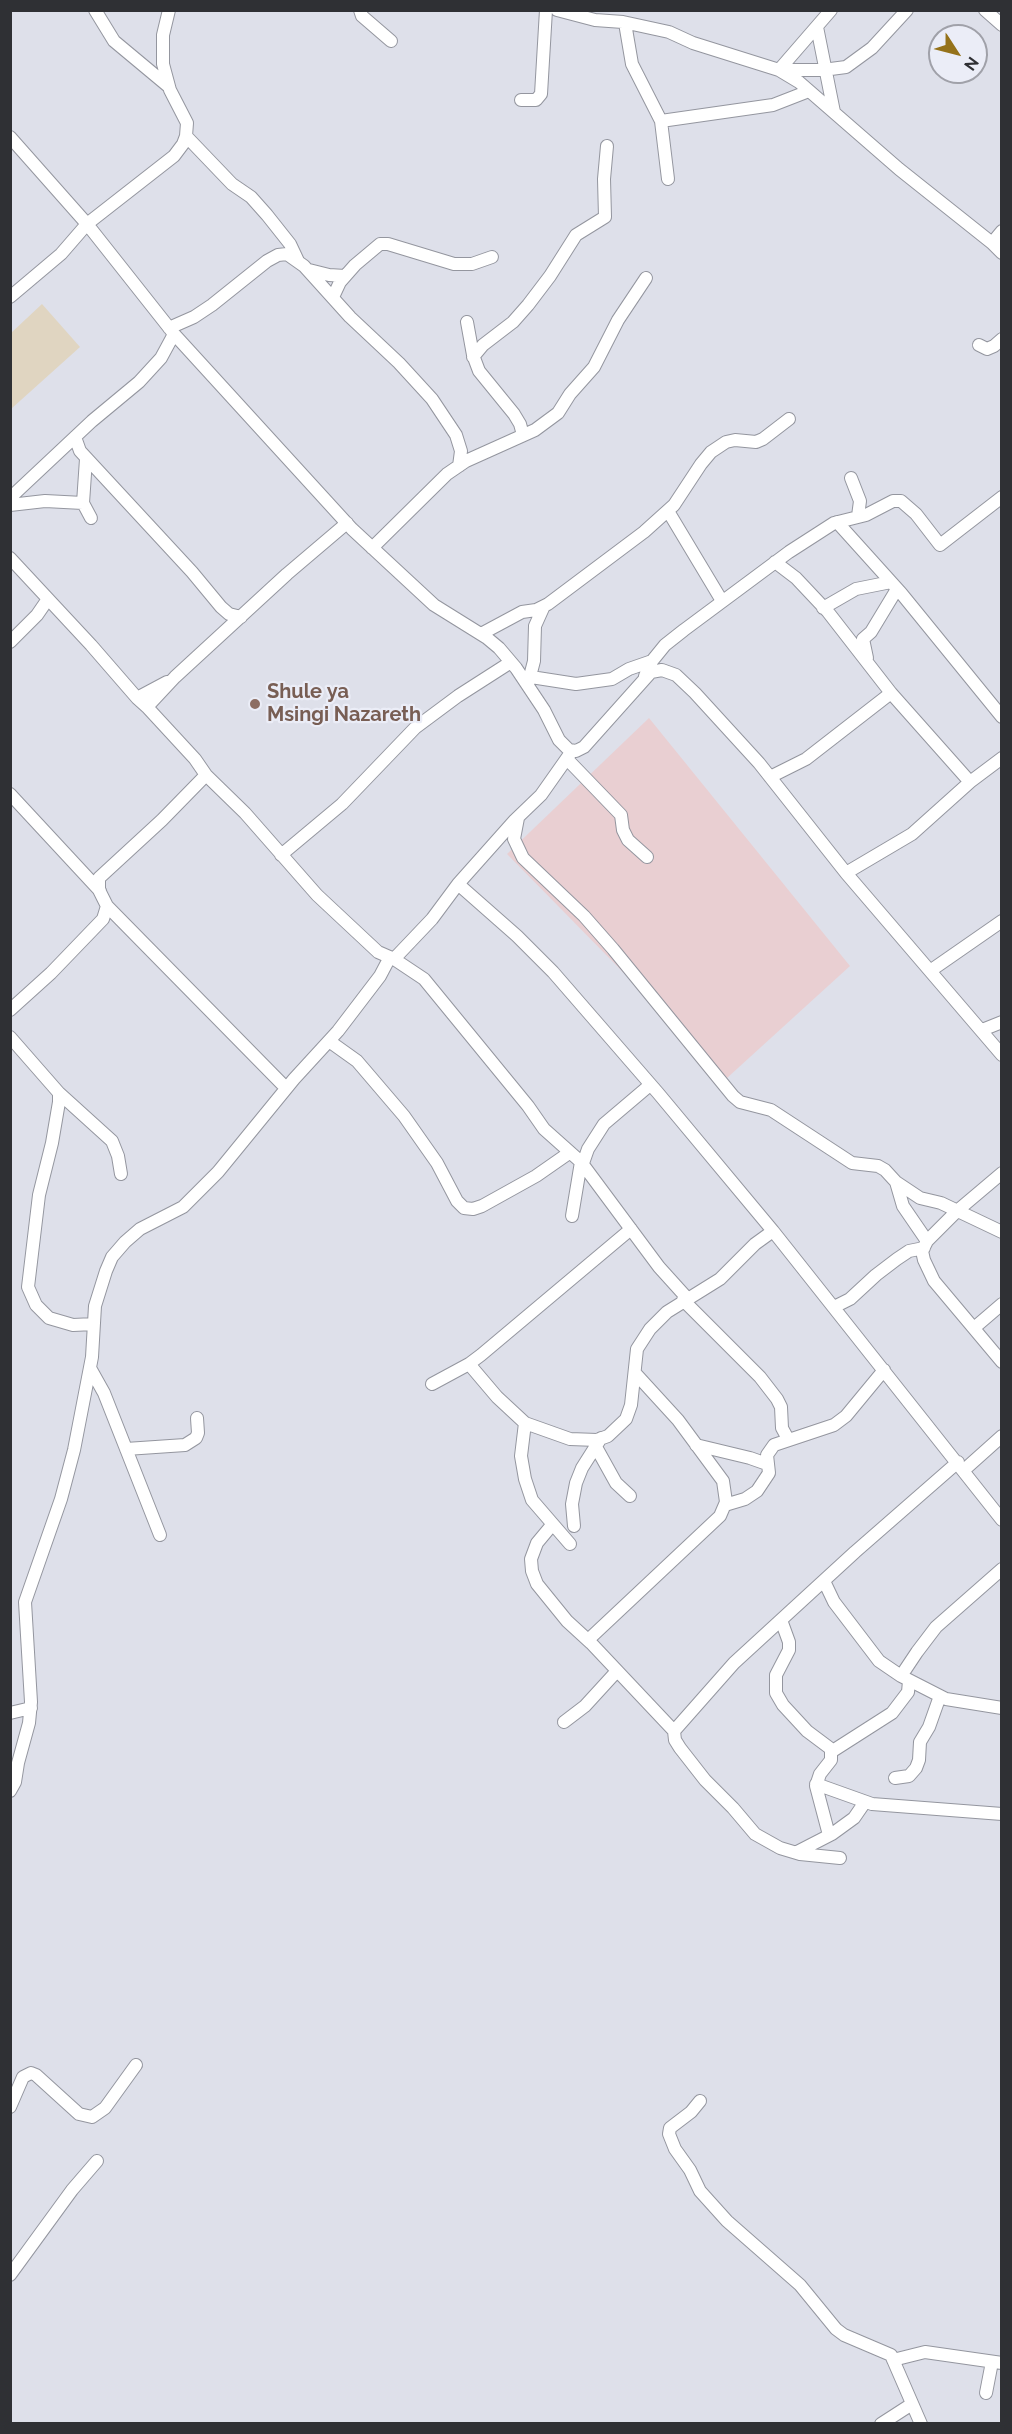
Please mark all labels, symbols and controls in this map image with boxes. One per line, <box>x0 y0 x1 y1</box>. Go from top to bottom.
north arrow <box>928 24 988 84</box>
text: N <box>960 53 983 74</box>
place label: Shule ya Msingi Nazareth <box>267 680 421 727</box>
marker: Shule ya Msingi Nazareth <box>248 697 262 711</box>

